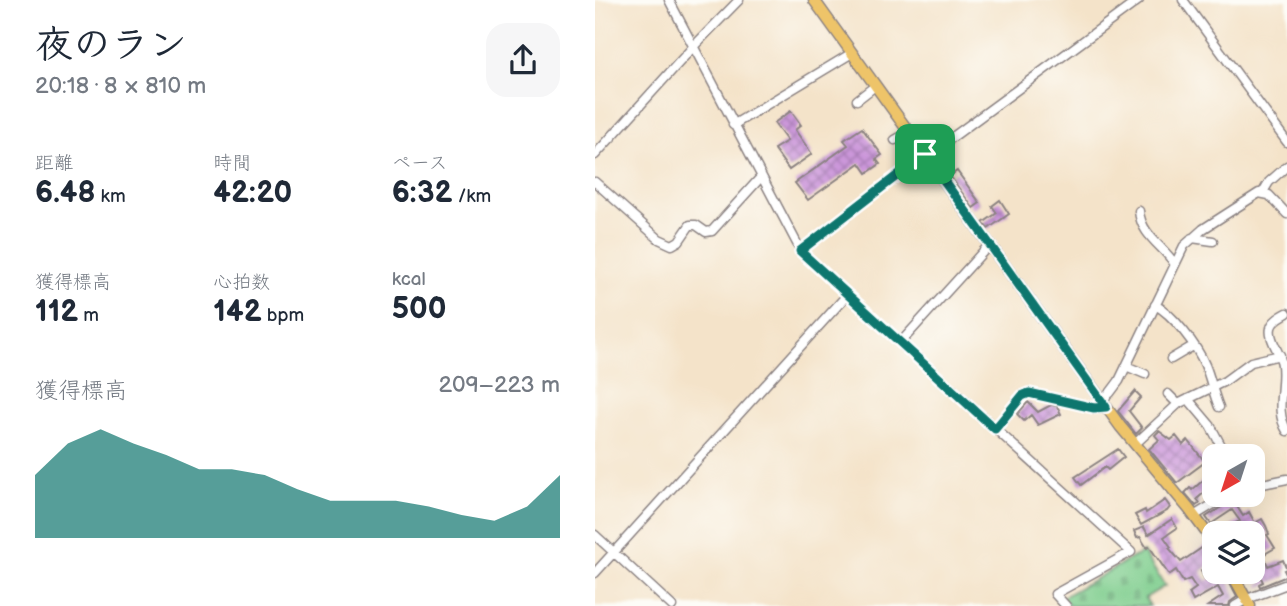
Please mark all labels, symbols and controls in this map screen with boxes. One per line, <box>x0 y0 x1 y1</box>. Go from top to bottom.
text: 夜のラン <box>35 23 187 68</box>
button: share <box>486 23 560 97</box>
text: 20:18 · 8 × 810 m <box>35 72 206 100</box>
pin <box>895 124 955 184</box>
icon: arrive <box>906 135 944 173</box>
text: 距離 <box>35 152 73 175</box>
text: 時間 <box>213 152 251 175</box>
text: ペース <box>392 152 448 175</box>
text: 6.48 <box>35 175 95 211</box>
text: 42:20 <box>213 175 292 211</box>
text: 6:32 <box>392 175 453 211</box>
text: km <box>95 185 126 208</box>
text: /km <box>453 185 491 208</box>
text: kcal <box>392 268 426 291</box>
text: 獲得標高 <box>35 271 111 294</box>
text: 心拍数 <box>213 271 270 294</box>
text: 500 <box>392 291 446 327</box>
text: 112 <box>35 294 78 330</box>
text: 142 <box>213 294 262 330</box>
text: m <box>78 304 99 327</box>
text: bpm <box>262 304 304 327</box>
text: 209–223 m <box>438 371 560 399</box>
text: 獲得標高 <box>35 377 127 405</box>
north arrow <box>1202 444 1265 508</box>
map controls <box>1202 444 1265 584</box>
button: layers <box>1202 521 1265 584</box>

